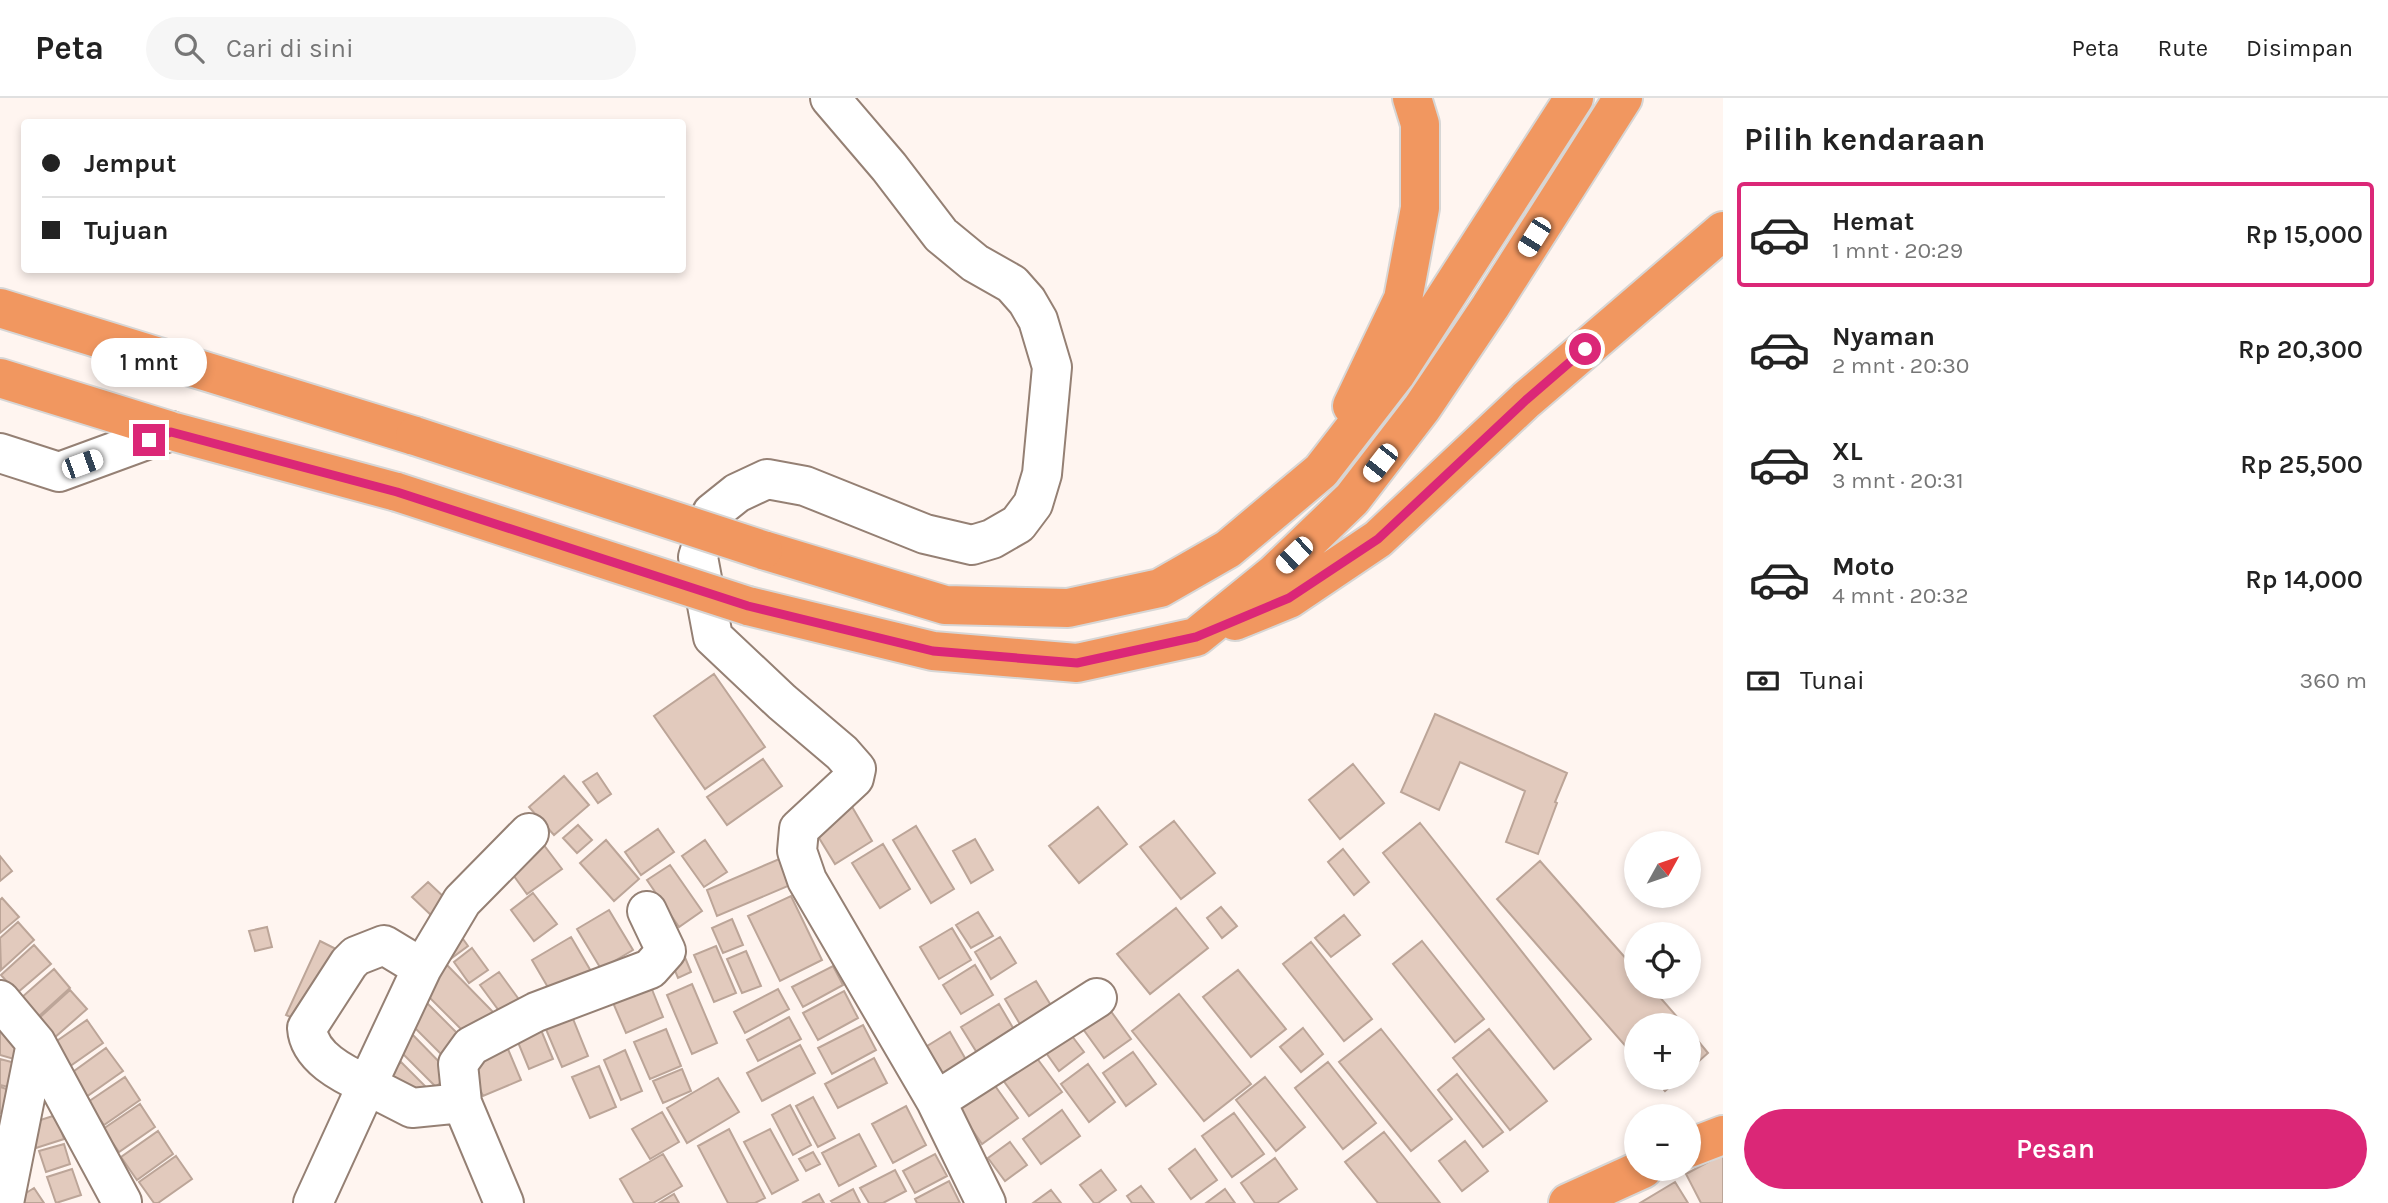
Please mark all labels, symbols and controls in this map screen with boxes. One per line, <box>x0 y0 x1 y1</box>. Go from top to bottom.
search box <box>146 17 636 80</box>
text: Peta <box>35 29 104 67</box>
icon: search <box>170 29 208 67</box>
text: Cari di sini <box>226 33 354 64</box>
text: Peta <box>2072 34 2119 62</box>
text: Rute <box>2157 34 2208 62</box>
text: Disimpan <box>2246 34 2353 62</box>
text: Pilih kendaraan <box>1744 121 1985 158</box>
text: Jemput <box>84 148 176 179</box>
icon: car <box>1748 203 1811 266</box>
text: Hemat <box>1832 206 1914 237</box>
car <box>1514 214 1555 260</box>
text: Tujuan <box>84 215 168 246</box>
text: Rp 15,000 <box>2245 219 2363 250</box>
text: 1 mnt · 20:29 <box>1832 237 1963 264</box>
icon: car <box>1748 318 1811 381</box>
text: Nyaman <box>1832 321 1935 352</box>
route start <box>1569 333 1601 365</box>
text: Rp 20,300 <box>2238 334 2363 365</box>
callout: 1 mnt <box>91 338 207 388</box>
text: 1 mnt <box>120 349 178 376</box>
text: 2 mnt · 20:30 <box>1832 352 1969 379</box>
route end <box>133 424 165 456</box>
icon: car <box>1748 433 1811 496</box>
text: XL <box>1832 436 1863 467</box>
car <box>1359 440 1402 486</box>
car <box>59 447 106 481</box>
text: Rp 25,500 <box>2240 449 2363 480</box>
text: 3 mnt · 20:31 <box>1832 467 1964 494</box>
car <box>1272 533 1317 577</box>
icon: car <box>1748 548 1811 611</box>
text: Moto <box>1832 551 1894 582</box>
text: Rp 14,000 <box>2245 564 2363 595</box>
text: 4 mnt · 20:32 <box>1832 582 1969 609</box>
icon: cash <box>1744 662 1782 700</box>
text: Tunai <box>1800 665 1865 696</box>
text: 360 m <box>2300 667 2367 694</box>
north arrow <box>1624 831 1701 908</box>
map controls <box>1624 831 1701 1181</box>
button: locate <box>1624 922 1701 999</box>
button: + <box>1624 1013 1701 1090</box>
button: − <box>1624 1104 1701 1181</box>
button: Pesan <box>1744 1109 2367 1189</box>

